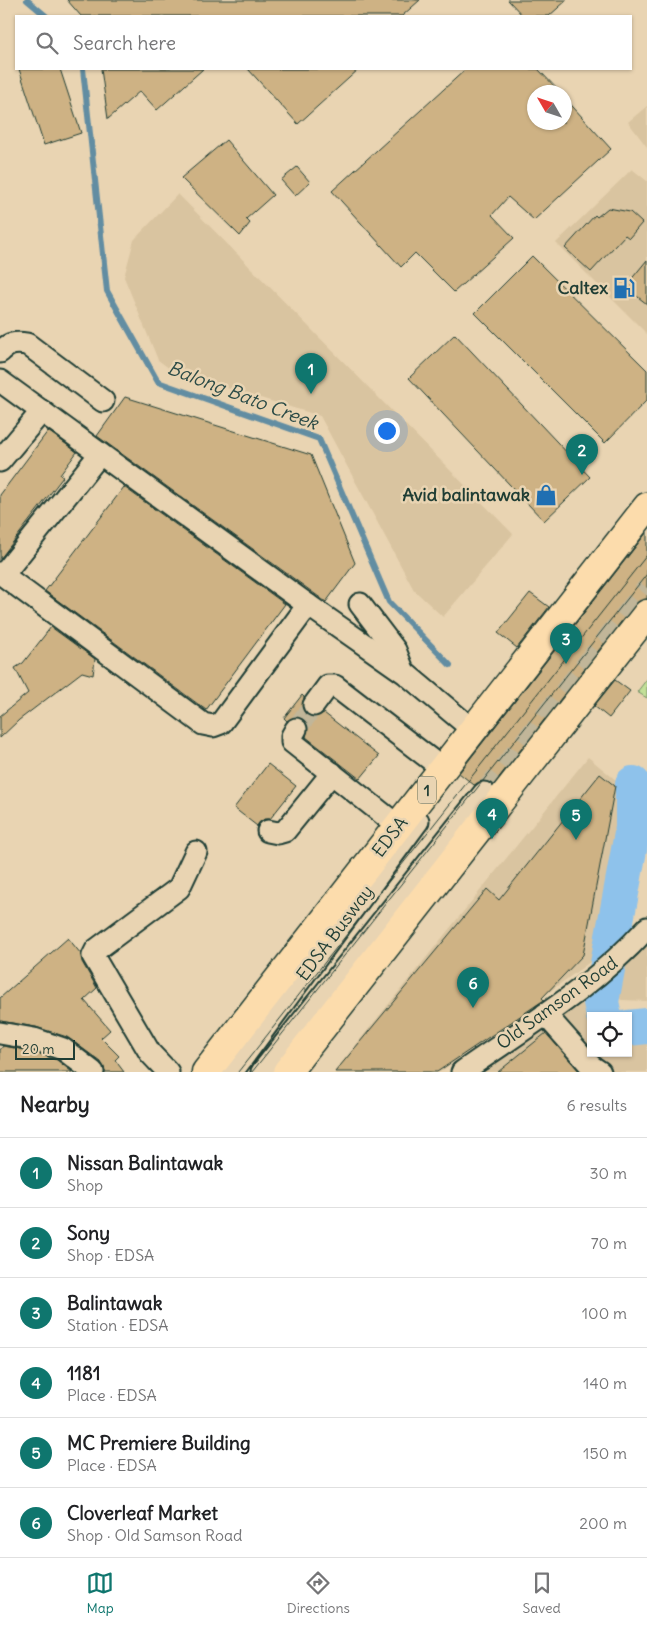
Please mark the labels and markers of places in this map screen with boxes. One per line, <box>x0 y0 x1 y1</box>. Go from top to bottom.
fuel station icon: Caltex <box>611 275 637 301</box>
place label: Caltex <box>558 276 608 299</box>
pin: 1 <box>295 353 327 394</box>
pin: 2 <box>566 434 598 475</box>
shop icon: Avid balintawak <box>533 482 559 508</box>
place label: Avid balintawak <box>402 483 530 506</box>
pin: 3 <box>550 623 582 664</box>
pin: 4 <box>476 798 508 839</box>
pin: 5 <box>560 799 592 840</box>
pin: 6 <box>457 967 489 1008</box>

